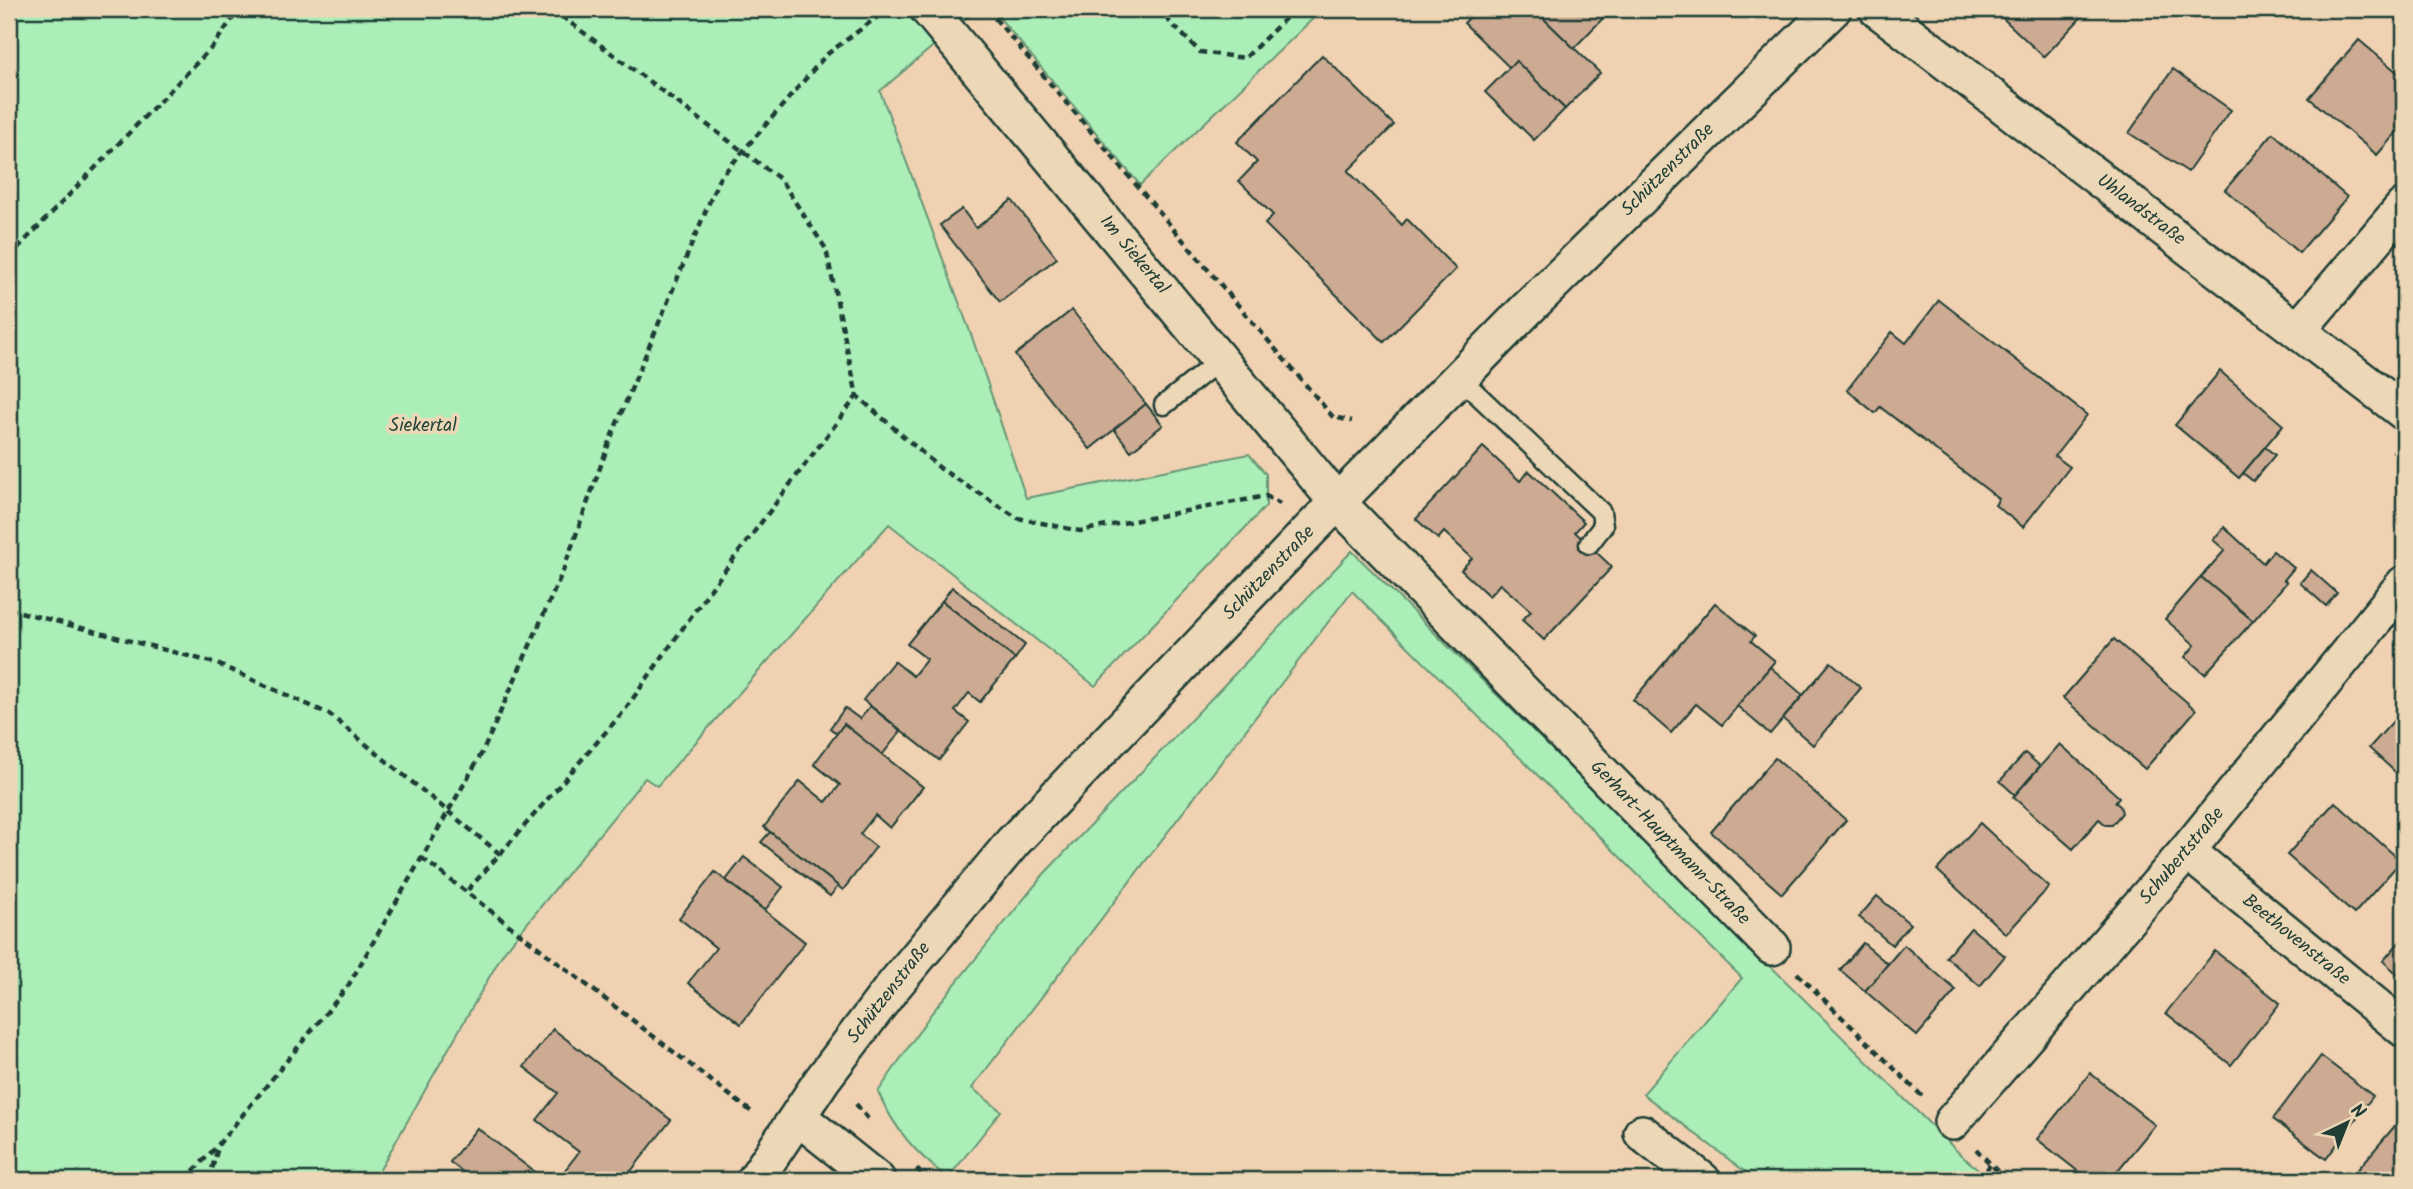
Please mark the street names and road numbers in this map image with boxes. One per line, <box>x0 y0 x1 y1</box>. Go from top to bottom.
street label: Schützenstraße <box>1614 116 1722 224</box>
street label: Uhlandstraße <box>2090 166 2192 254</box>
street label: Im Siekertal <box>1092 208 1177 302</box>
street label: Schützenstraße <box>1216 518 1323 627</box>
street label: Gerhart-Hauptmann-Straße <box>1583 753 1758 933</box>
street label: Schubertstraße <box>2132 800 2232 912</box>
street label: Beethovenstraße <box>2235 887 2357 994</box>
street label: Schützenstraße <box>839 935 939 1051</box>

